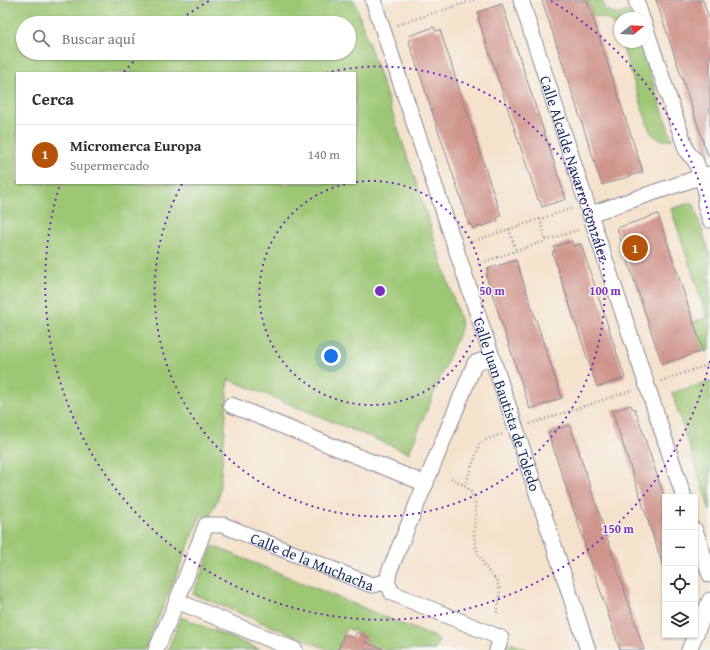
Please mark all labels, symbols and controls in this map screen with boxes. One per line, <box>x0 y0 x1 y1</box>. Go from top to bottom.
north arrow <box>614 12 650 48</box>
search box <box>16 16 356 60</box>
icon: search <box>30 27 52 49</box>
text: Buscar aquí <box>62 28 135 49</box>
street label: Calle Alcalde Navarro González <box>536 73 616 264</box>
text: Cerca <box>32 86 74 111</box>
text: Micromerca Europa <box>70 135 201 156</box>
text: 1 <box>42 145 48 164</box>
text: 140 m <box>308 145 340 164</box>
text: Supermercado <box>70 156 149 175</box>
pin: 1 <box>622 233 648 263</box>
text: 50 m <box>479 282 505 299</box>
text: 100 m <box>589 282 622 299</box>
centre of rings <box>373 284 387 298</box>
street label: Calle Juan Bautista de Toledo <box>469 315 546 494</box>
your location <box>321 346 341 366</box>
map controls <box>662 494 698 638</box>
button: + <box>662 494 698 530</box>
text: 150 m <box>602 520 635 537</box>
street label: Calle de la Muchacha <box>247 527 376 595</box>
button: − <box>662 530 698 566</box>
button: locate <box>662 566 698 602</box>
button: layers <box>662 602 698 638</box>

